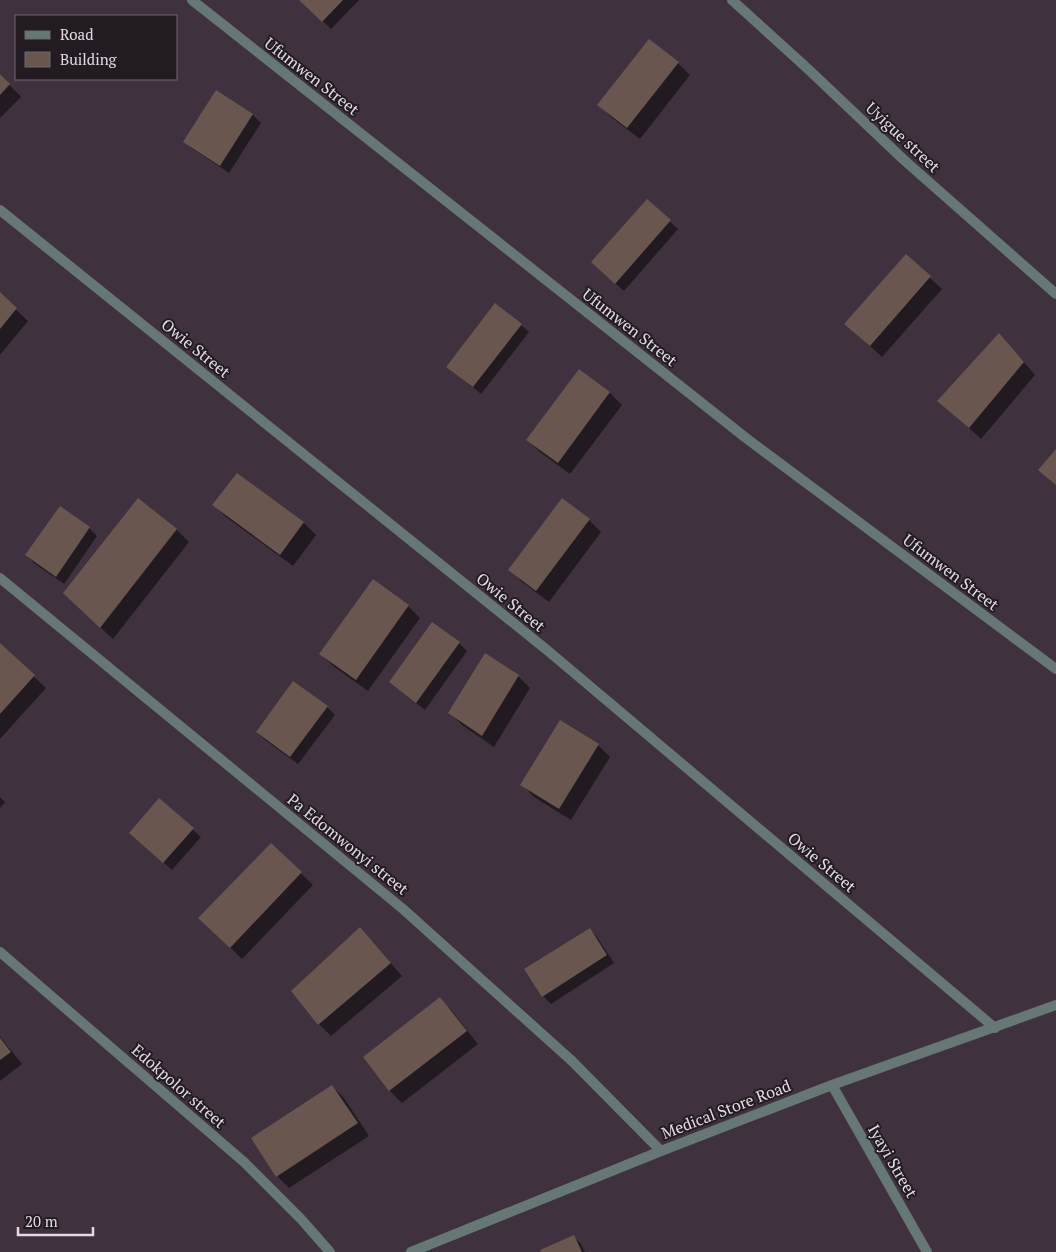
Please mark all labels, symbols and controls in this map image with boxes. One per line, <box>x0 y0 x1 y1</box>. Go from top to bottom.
legend <box>15 15 178 80</box>
text: Road <box>60 24 93 44</box>
street label: Ufumwen Street <box>260 32 364 120</box>
text: Building <box>60 49 118 69</box>
street label: Uyigue street <box>861 97 945 177</box>
street label: Ufumwen Street <box>578 283 682 371</box>
street label: Owie Street <box>157 313 235 383</box>
street label: Ufumwen Street <box>899 529 1004 615</box>
street label: Owie Street <box>472 567 550 637</box>
street label: Pa Edomwonyi street <box>283 788 413 900</box>
street label: Owie Street <box>783 827 861 897</box>
street label: Edokpolor street <box>127 1039 231 1133</box>
street label: Medical Store Road <box>658 1074 794 1144</box>
street label: Iyayi Street <box>863 1120 923 1202</box>
scale bar <box>18 1204 92 1236</box>
text: 20 m <box>25 1211 58 1231</box>

